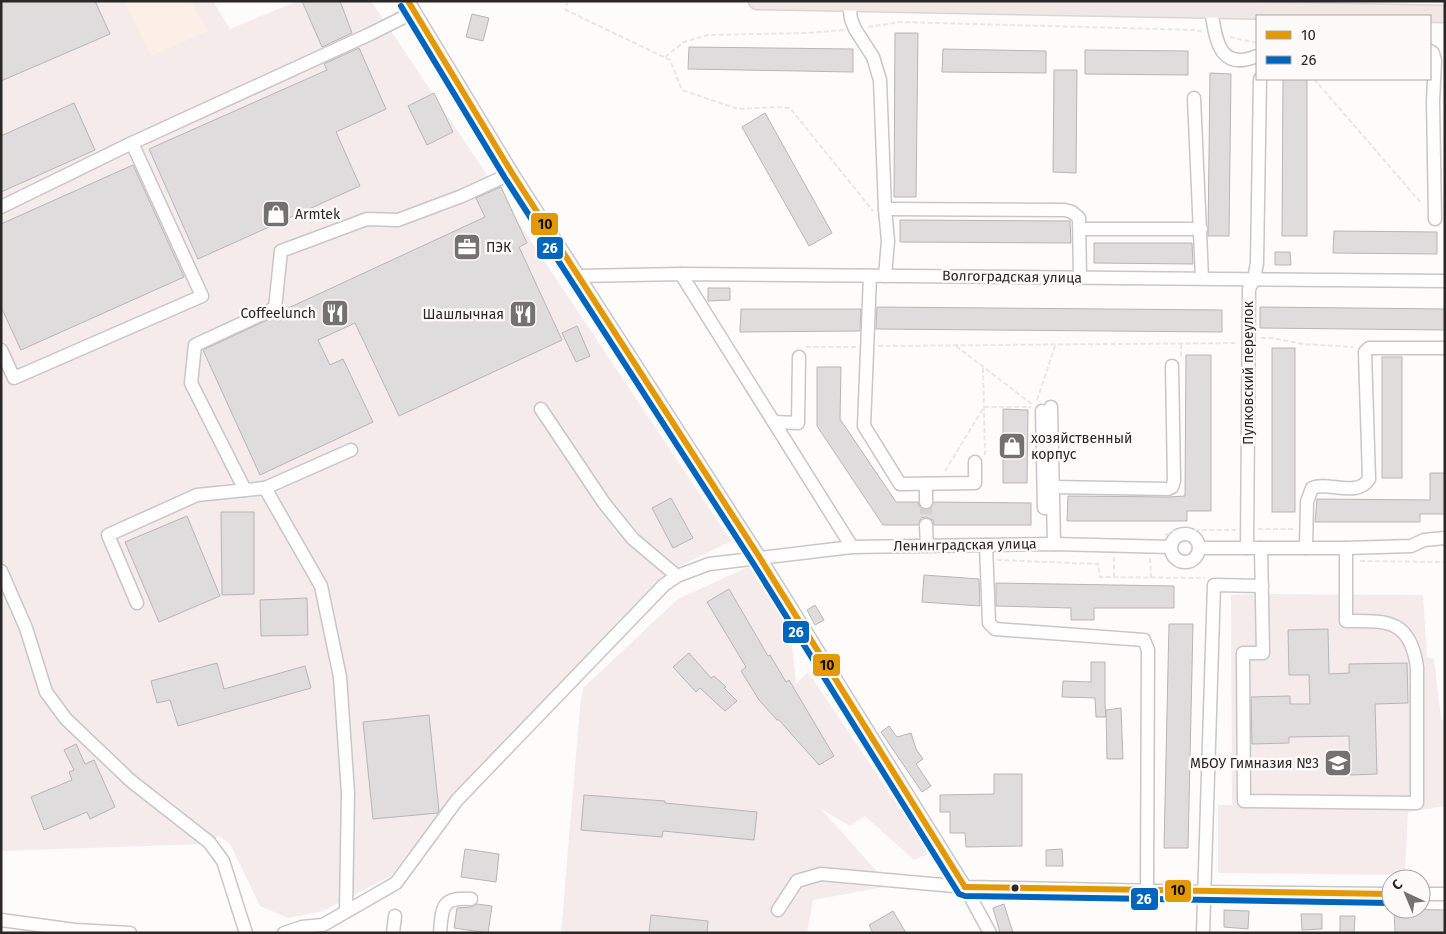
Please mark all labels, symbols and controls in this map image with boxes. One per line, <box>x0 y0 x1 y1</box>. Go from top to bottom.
legend <box>1256 15 1431 80</box>
text: 10 <box>1301 26 1316 44</box>
text: 26 <box>1301 51 1316 69</box>
shop icon: Armtek <box>261 199 291 229</box>
place label: Armtek <box>295 206 341 223</box>
line badge: 10 <box>530 212 559 236</box>
text: 10 <box>538 216 552 233</box>
office icon: ПЭК <box>452 232 482 262</box>
line badge: 26 <box>536 236 564 260</box>
place label: ПЭК <box>486 239 512 256</box>
text: 26 <box>542 240 558 257</box>
street label: Волгоградская улица <box>942 267 1082 287</box>
restaurant icon: Coffeelunch <box>320 298 350 328</box>
restaurant icon: Шашлычная <box>508 299 538 329</box>
street label: Пулковский переулок <box>1240 300 1257 445</box>
place label: Coffeelunch <box>240 305 316 322</box>
place label: Шашлычная <box>423 306 504 323</box>
place label: хозяйственный корпус <box>1031 430 1132 463</box>
shop icon: хозяйственный корпус <box>997 431 1027 461</box>
street label: Ленинградская улица <box>893 535 1037 555</box>
line badge: 26 <box>782 620 810 644</box>
text: 26 <box>788 624 804 641</box>
line badge: 10 <box>812 653 841 677</box>
text: 10 <box>820 657 834 674</box>
school or university icon: МБОУ Гимназия №3 <box>1323 748 1353 778</box>
place label: МБОУ Гимназия №3 <box>1190 755 1319 772</box>
north arrow <box>1381 869 1431 919</box>
text: С <box>1389 876 1406 894</box>
line badge: 10 <box>1164 879 1192 903</box>
text: 10 <box>1171 882 1185 899</box>
unlabelled marker <box>1010 883 1020 893</box>
line badge: 26 <box>1130 887 1159 911</box>
text: 26 <box>1136 891 1152 908</box>

